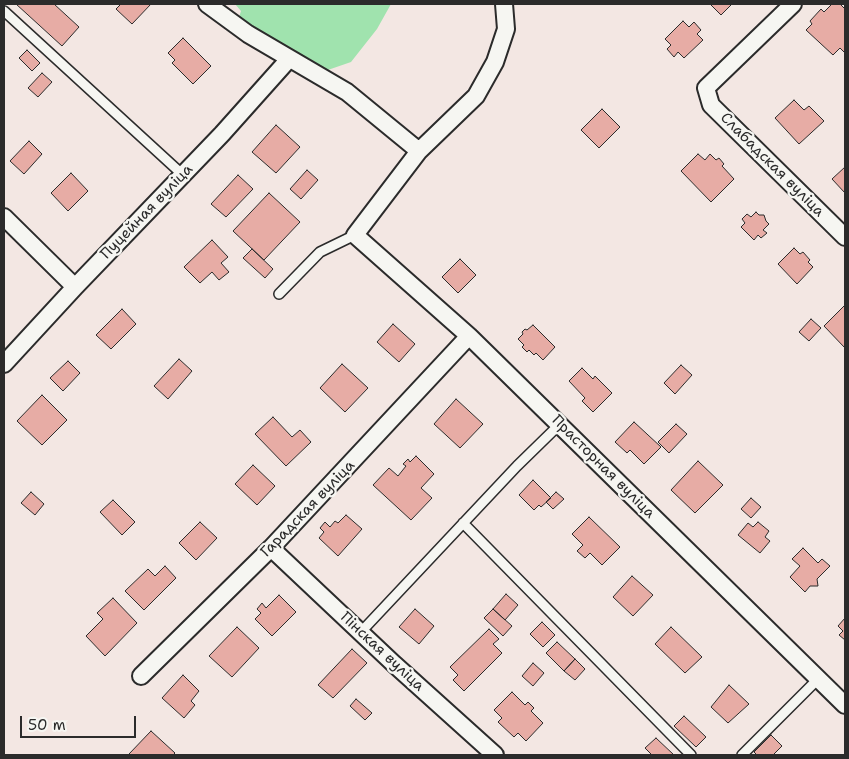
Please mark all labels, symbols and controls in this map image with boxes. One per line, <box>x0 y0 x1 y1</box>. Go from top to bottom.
street label: Слабадская вуліца <box>716 109 828 221</box>
street label: Пуцейная вуліца <box>97 161 197 263</box>
street label: Прасторная вуліца <box>548 412 658 522</box>
street label: Гарадская вуліца <box>257 457 359 561</box>
street label: Пінская вуліца <box>336 609 428 695</box>
scale bar <box>22 706 139 738</box>
text: 50 m <box>28 715 66 735</box>

